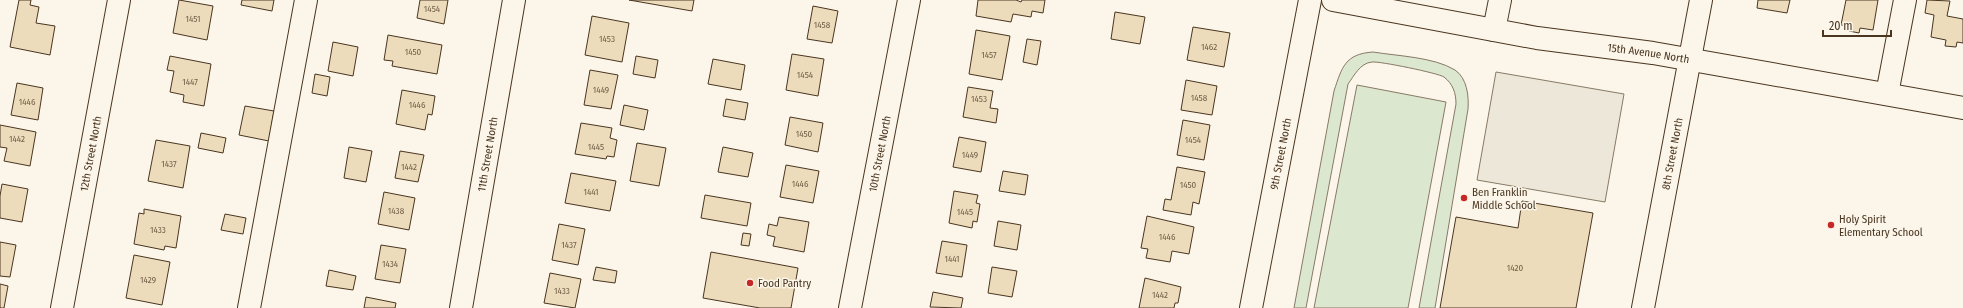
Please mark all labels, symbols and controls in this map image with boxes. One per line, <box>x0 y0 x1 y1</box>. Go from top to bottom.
house number: 1454 <box>424 4 441 14</box>
scale bar <box>1823 12 1891 38</box>
house number: 1451 <box>186 14 200 24</box>
text: 20 m <box>1829 19 1853 33</box>
house number: 1458 <box>814 20 831 30</box>
house number: 1453 <box>599 34 615 44</box>
street label: 15th Avenue North <box>1607 41 1690 66</box>
house number: 1462 <box>1201 42 1217 52</box>
house number: 1450 <box>405 47 422 57</box>
house number: 1457 <box>981 50 997 60</box>
house number: 1454 <box>797 70 814 80</box>
house number: 1447 <box>182 77 198 87</box>
house number: 1449 <box>593 85 609 95</box>
house number: 1458 <box>1191 93 1208 103</box>
house number: 1453 <box>971 94 987 104</box>
house number: 1446 <box>19 97 36 107</box>
house number: 1446 <box>409 100 426 110</box>
street label: 12th Street North <box>77 115 104 192</box>
street label: 10th Street North <box>866 115 893 193</box>
street label: 11th Street North <box>475 116 500 193</box>
street label: 9th Street North <box>1267 117 1294 191</box>
street label: 8th Street North <box>1659 117 1685 191</box>
house number: 1450 <box>796 129 813 139</box>
house number: 1442 <box>9 134 25 144</box>
house number: 1454 <box>1185 135 1202 145</box>
house number: 1445 <box>588 142 604 152</box>
house number: 1449 <box>962 150 978 160</box>
house number: 1437 <box>161 159 177 169</box>
house number: 1442 <box>401 162 417 172</box>
house number: 1446 <box>792 179 809 189</box>
house number: 1450 <box>1180 180 1197 190</box>
place label: Ben Franklin Middle School <box>1472 186 1536 212</box>
house number: 1441 <box>583 187 599 197</box>
marker: Ben Franklin Middle School <box>1459 193 1469 203</box>
house number: 1438 <box>388 206 405 216</box>
house number: 1445 <box>957 207 973 217</box>
place label: Holy Spirit Elementary School <box>1839 213 1923 239</box>
marker: Holy Spirit Elementary School <box>1826 220 1836 230</box>
house number: 1433 <box>150 225 166 235</box>
house number: 1446 <box>1159 232 1176 242</box>
house number: 1437 <box>561 240 577 250</box>
house number: 1441 <box>944 254 960 264</box>
house number: 1434 <box>382 259 399 269</box>
house number: 1420 <box>1507 263 1524 273</box>
house number: 1429 <box>140 275 156 285</box>
place label: Food Pantry <box>758 277 811 290</box>
marker: Food Pantry <box>745 278 755 288</box>
house number: 1433 <box>554 286 570 296</box>
house number: 1442 <box>1152 290 1168 300</box>

